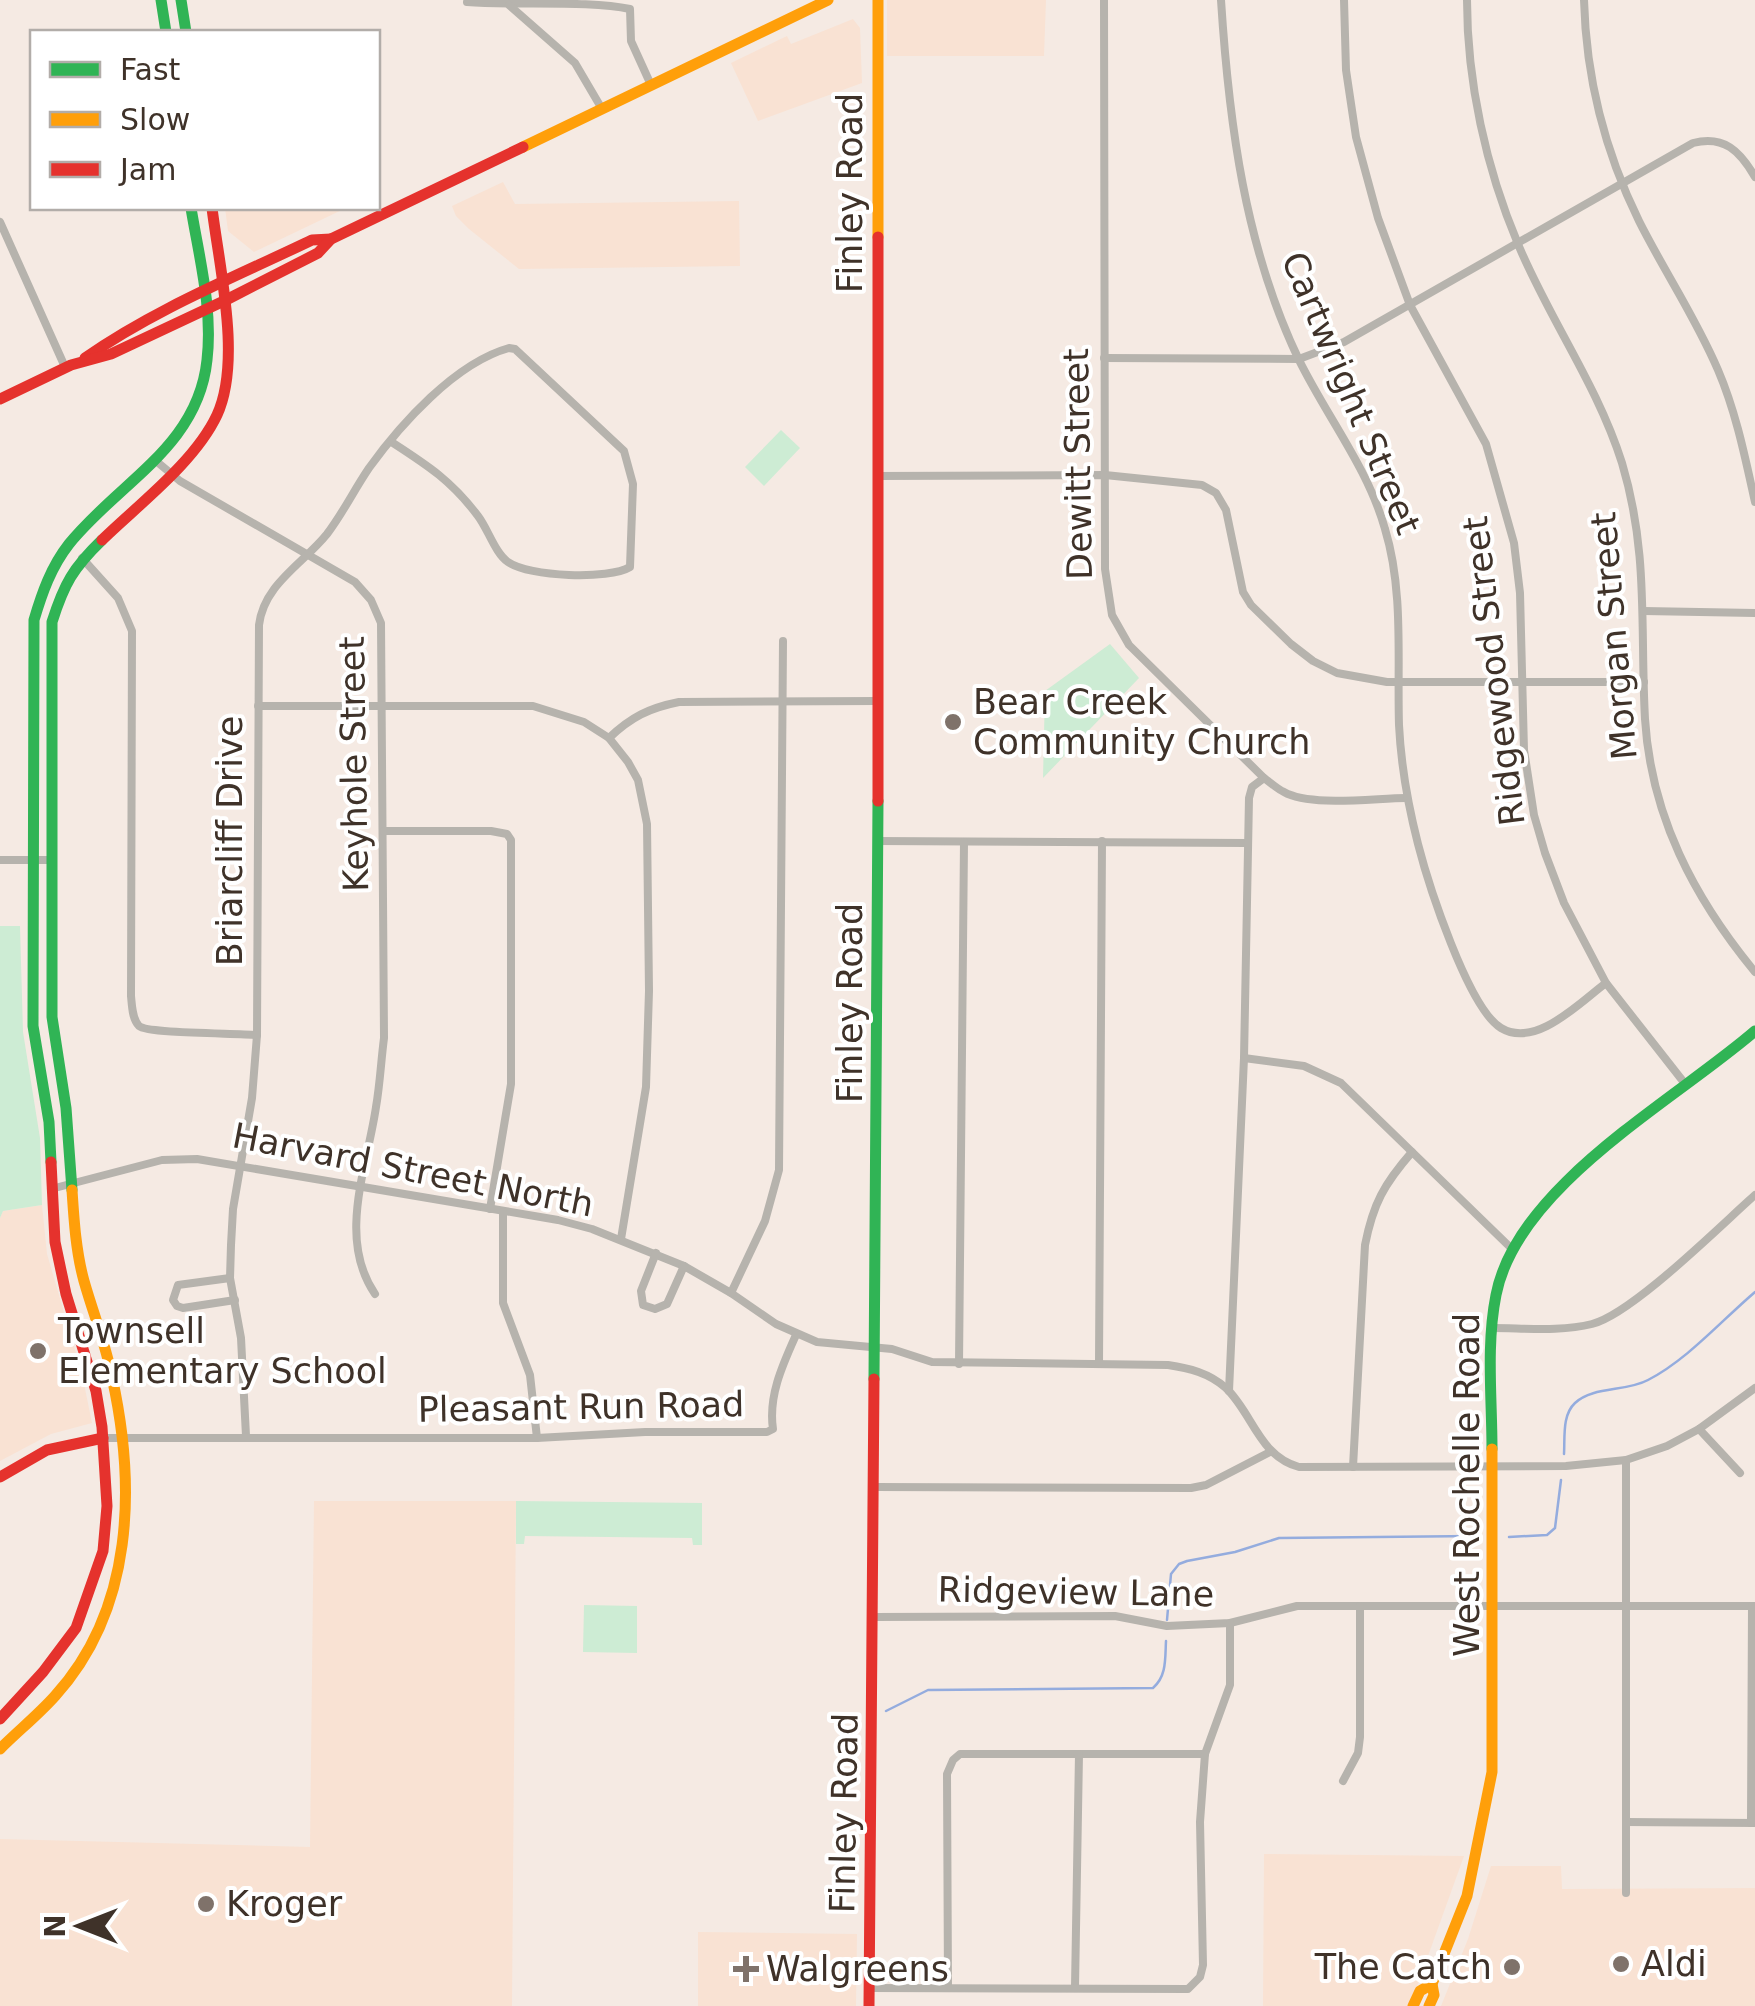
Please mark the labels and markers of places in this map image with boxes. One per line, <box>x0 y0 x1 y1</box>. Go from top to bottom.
place label: Bear Creek Community Church <box>973 682 1311 762</box>
marker: Bear Creek Community Church <box>942 711 964 733</box>
place label: Townsell Elementary School <box>57 1311 387 1391</box>
marker: Townsell Elementary School <box>27 1340 49 1362</box>
place label: Kroger <box>226 1884 343 1924</box>
marker: Kroger <box>195 1893 217 1915</box>
place label: Aldi <box>1641 1944 1707 1984</box>
place label: The Catch <box>1314 1947 1492 1987</box>
place label: Walgreens <box>766 1949 949 1989</box>
marker: Aldi <box>1610 1953 1632 1975</box>
marker: The Catch <box>1501 1956 1523 1978</box>
marker: Walgreens <box>735 1958 757 1980</box>

